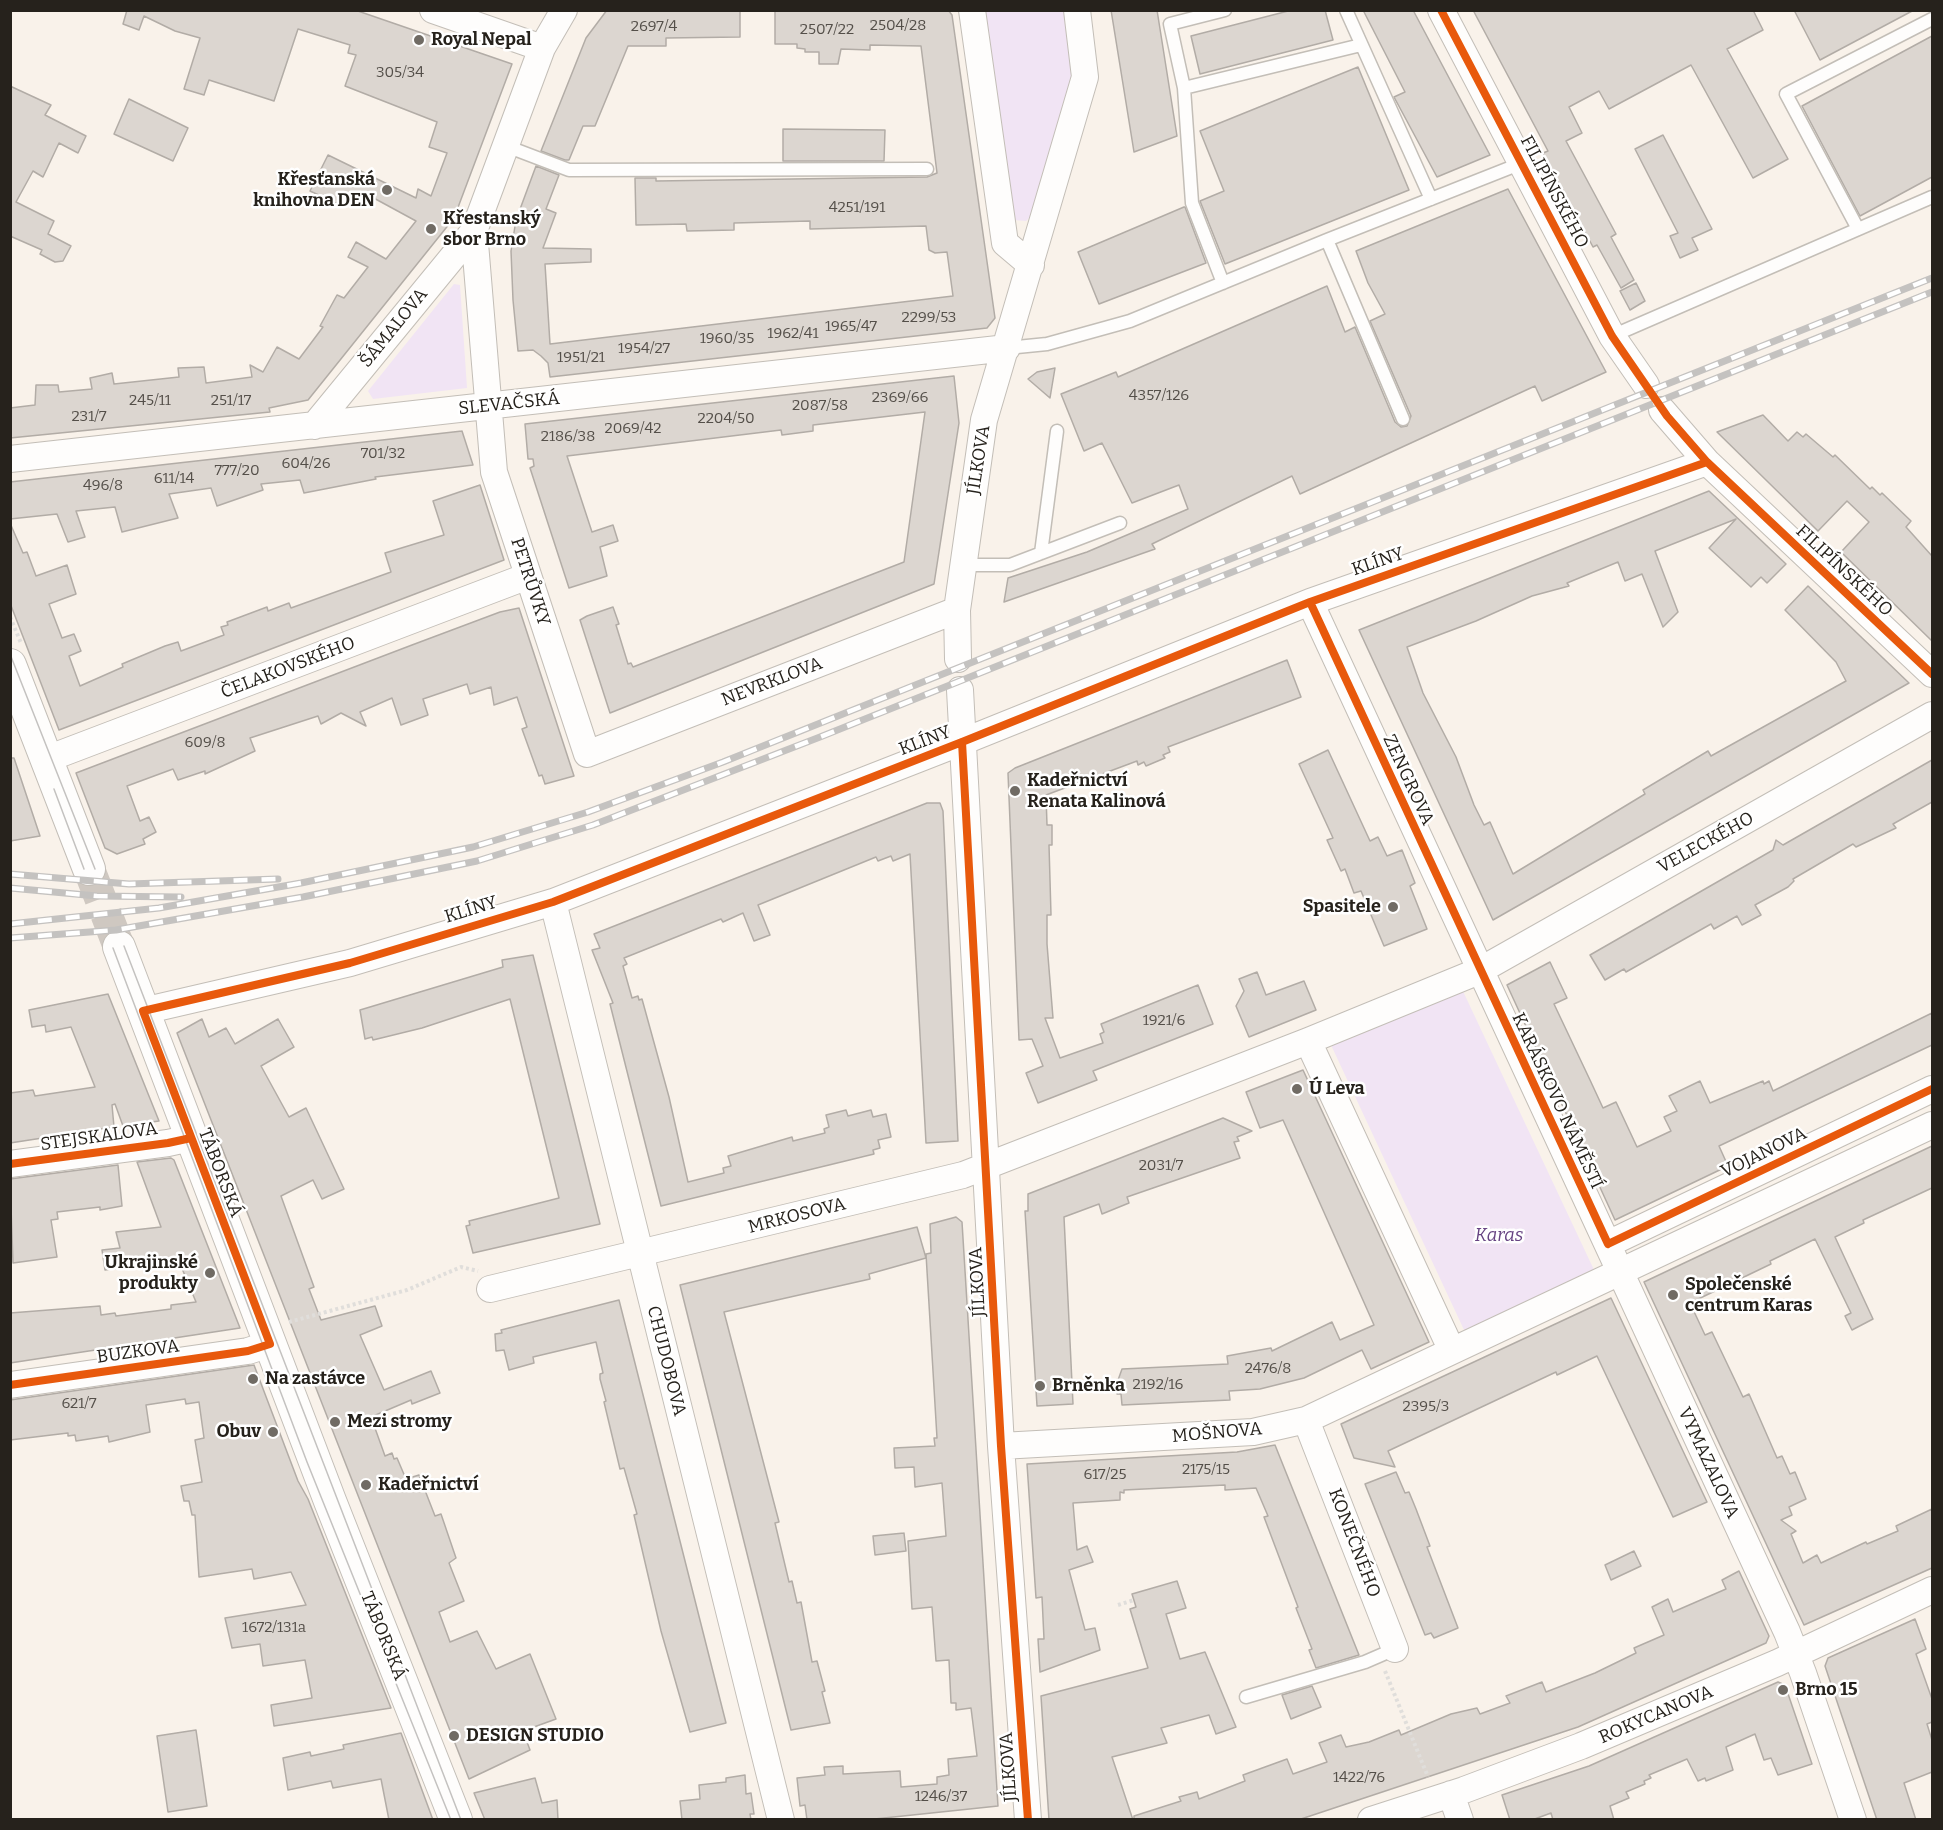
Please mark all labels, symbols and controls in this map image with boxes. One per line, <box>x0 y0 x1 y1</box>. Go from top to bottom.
house number: 2504/28 <box>870 17 926 35</box>
house number: 2697/4 <box>631 18 677 36</box>
house number: 2507/22 <box>800 21 854 39</box>
place label: Royal Nepal <box>431 29 532 51</box>
marker: Royal Nepal <box>412 33 426 47</box>
house number: 305/34 <box>376 64 424 82</box>
street label: FILIPÍNSKÉHO <box>1515 132 1593 252</box>
place label: Křesťanská knihovna DEN <box>253 169 375 212</box>
marker: Křesťanská knihovna DEN <box>380 183 394 197</box>
house number: 4251/191 <box>829 199 885 217</box>
place label: Křestanský sbor Brno <box>443 208 541 250</box>
marker: Křestanský sbor Brno <box>424 222 438 236</box>
street label: ŠÁMALOVA <box>356 284 432 372</box>
house number: 2299/53 <box>902 309 956 327</box>
house number: 1965/47 <box>825 318 877 336</box>
house number: 1962/41 <box>767 325 819 343</box>
house number: 1960/35 <box>700 330 754 348</box>
house number: 1954/27 <box>618 340 670 358</box>
house number: 1951/21 <box>557 349 605 367</box>
house number: 4357/126 <box>1129 387 1189 405</box>
street label: SLEVAČSKÁ <box>457 388 561 420</box>
house number: 2369/66 <box>872 389 928 407</box>
house number: 245/11 <box>129 392 171 410</box>
house number: 251/17 <box>211 392 251 410</box>
house number: 2087/58 <box>792 397 848 415</box>
house number: 231/7 <box>71 408 107 426</box>
house number: 2204/50 <box>697 410 755 428</box>
house number: 2069/42 <box>604 420 662 438</box>
street label: JÍLKOVA <box>963 424 995 496</box>
house number: 2186/38 <box>541 428 595 446</box>
house number: 701/32 <box>361 445 405 463</box>
house number: 604/26 <box>282 455 330 473</box>
house number: 777/20 <box>214 462 260 480</box>
house number: 611/14 <box>154 470 194 488</box>
house number: 496/8 <box>83 477 123 495</box>
street label: FILIPÍNSKÉHO <box>1791 521 1897 621</box>
street label: PETRŮVKY <box>506 535 554 629</box>
street label: KLÍNY <box>1349 543 1407 581</box>
street label: ČELAKOVSKÉHO <box>218 632 358 704</box>
street label: NEVRKLOVA <box>719 653 825 711</box>
street label: KLÍNY <box>896 721 954 761</box>
street label: ZENGROVA <box>1378 731 1438 829</box>
house number: 609/8 <box>185 734 225 752</box>
place label: Kadeřnictví Renata Kalinová <box>1027 770 1166 812</box>
marker: Kadeřnictví Renata Kalinová <box>1008 784 1022 798</box>
street label: VELECKÉHO <box>1654 808 1758 878</box>
street label: KLÍNY <box>442 892 500 928</box>
place label: Spasitele <box>1303 896 1381 918</box>
marker: Spasitele <box>1386 900 1400 914</box>
street label: KARÁSKOVO NÁMĚSTÍ <box>1507 1009 1607 1193</box>
house number: 1921/6 <box>1143 1012 1185 1030</box>
place label: Ú Leva <box>1309 1078 1365 1100</box>
marker: Ú Leva <box>1290 1082 1304 1096</box>
street label: STEJSKALOVA <box>39 1118 159 1156</box>
street label: VOJANOVA <box>1718 1123 1810 1183</box>
street label: TÁBORSKÁ <box>193 1125 247 1221</box>
house number: 2031/7 <box>1139 1157 1183 1175</box>
street label: MRKOSOVA <box>746 1193 848 1239</box>
park label: Karas <box>1475 1225 1523 1247</box>
street label: JÍLKOVA <box>965 1246 991 1318</box>
place label: Ukrajinské produkty <box>105 1252 198 1294</box>
marker: Ukrajinské produkty <box>203 1266 217 1280</box>
place label: Společenské centrum Karas <box>1685 1274 1812 1316</box>
marker: Společenské centrum Karas <box>1666 1288 1680 1302</box>
street label: CHUDOBOVA <box>642 1304 690 1418</box>
street label: BUZKOVA <box>95 1336 181 1368</box>
house number: 2476/8 <box>1245 1360 1291 1378</box>
place label: Na zastávce <box>265 1368 365 1390</box>
marker: Na zastávce <box>246 1372 260 1386</box>
place label: Brněnka <box>1052 1375 1125 1397</box>
house number: 2192/16 <box>1133 1376 1183 1394</box>
marker: Brněnka <box>1033 1379 1047 1393</box>
house number: 621/7 <box>61 1395 97 1413</box>
house number: 2395/3 <box>1403 1398 1449 1416</box>
street label: VYMAZALOVA <box>1673 1404 1743 1522</box>
place label: Mezi stromy <box>347 1411 452 1433</box>
marker: Mezi stromy <box>328 1415 342 1429</box>
street label: MOŠNOVA <box>1171 1418 1263 1448</box>
place label: Obuv <box>216 1421 261 1443</box>
marker: Obuv <box>266 1425 280 1439</box>
house number: 2175/15 <box>1182 1461 1230 1479</box>
house number: 617/25 <box>1084 1466 1126 1484</box>
place label: Kadeřnictví <box>378 1474 478 1496</box>
marker: Kadeřnictví <box>359 1478 373 1492</box>
street label: KONEČNÉHO <box>1323 1485 1385 1601</box>
street label: TÁBORSKÁ <box>355 1589 411 1683</box>
house number: 1672/131a <box>242 1619 306 1637</box>
place label: Brno 15 <box>1795 1679 1858 1701</box>
street label: ROKYCANOVA <box>1596 1681 1716 1749</box>
marker: Brno 15 <box>1776 1683 1790 1697</box>
place label: DESIGN STUDIO <box>466 1725 604 1747</box>
marker: DESIGN STUDIO <box>447 1729 461 1743</box>
street label: JÍLKOVA <box>996 1731 1022 1803</box>
house number: 1422/76 <box>1333 1769 1385 1787</box>
house number: 1246/37 <box>915 1788 967 1806</box>

